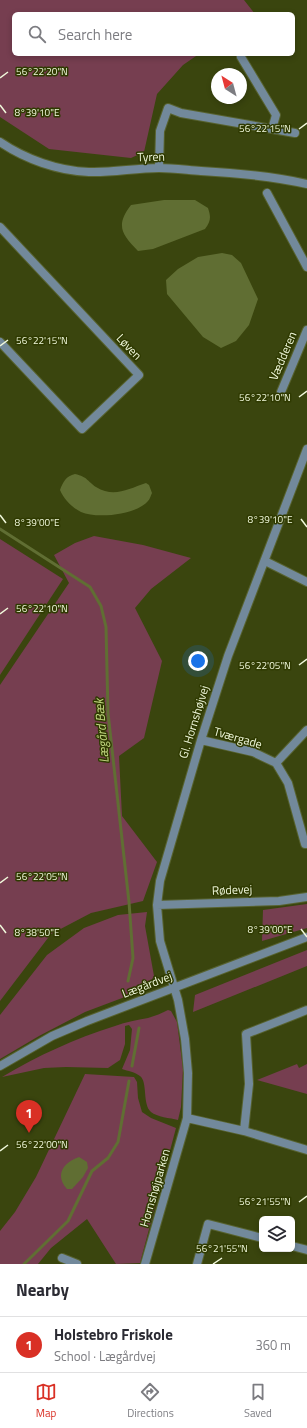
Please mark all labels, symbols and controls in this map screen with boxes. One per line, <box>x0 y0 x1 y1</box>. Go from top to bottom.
search box <box>12 12 295 56</box>
icon: search <box>26 23 48 45</box>
text: Search here <box>58 23 132 46</box>
text: 56°22'20"N <box>16 64 68 79</box>
north arrow <box>211 68 247 104</box>
text: 8°39'10"E <box>15 105 60 120</box>
text: 56°22'15"N <box>239 121 291 136</box>
street label: Tyren <box>137 147 165 166</box>
street label: Vædderen <box>264 328 301 383</box>
street label: Løven <box>112 329 147 364</box>
text: 56°22'15"N <box>16 333 68 348</box>
text: 56°22'10"N <box>239 390 291 405</box>
text: 8°39'10"E <box>248 512 293 527</box>
text: 8°39'00"E <box>15 515 60 530</box>
text: 56°22'10"N <box>16 601 68 616</box>
your location <box>188 651 208 671</box>
text: 56°22'05"N <box>239 658 291 673</box>
street label: Gl. Hornshøjvej <box>173 683 214 761</box>
water label: Lægård Bæk <box>88 696 114 764</box>
street label: Tværgade <box>212 722 265 753</box>
text: 56°22'05"N <box>16 869 68 884</box>
street label: Rødevej <box>212 879 252 900</box>
text: 8°39'00"E <box>248 922 293 937</box>
text: 8°38'50"E <box>15 925 60 940</box>
street label: Lægårdvej <box>119 966 175 1003</box>
pin: 1 <box>16 1100 42 1133</box>
text: 56°22'00"N <box>16 1137 68 1152</box>
street label: Hornshøjparken <box>134 1147 175 1229</box>
text: 56°21'55"N <box>239 1194 291 1209</box>
map controls <box>259 1216 295 1252</box>
button: layers <box>259 1216 295 1252</box>
text: 56°21'55"N <box>196 1241 248 1256</box>
text: Nearby <box>16 1277 69 1303</box>
text: Holstebro Friskole <box>54 1323 173 1346</box>
text: 1 <box>25 1335 33 1355</box>
text: 360 m <box>255 1335 291 1355</box>
text: School · Lægårdvej <box>54 1346 156 1366</box>
tab: Map <box>35 1381 57 1421</box>
tab: Directions <box>127 1381 174 1421</box>
tab: Saved <box>244 1381 272 1421</box>

